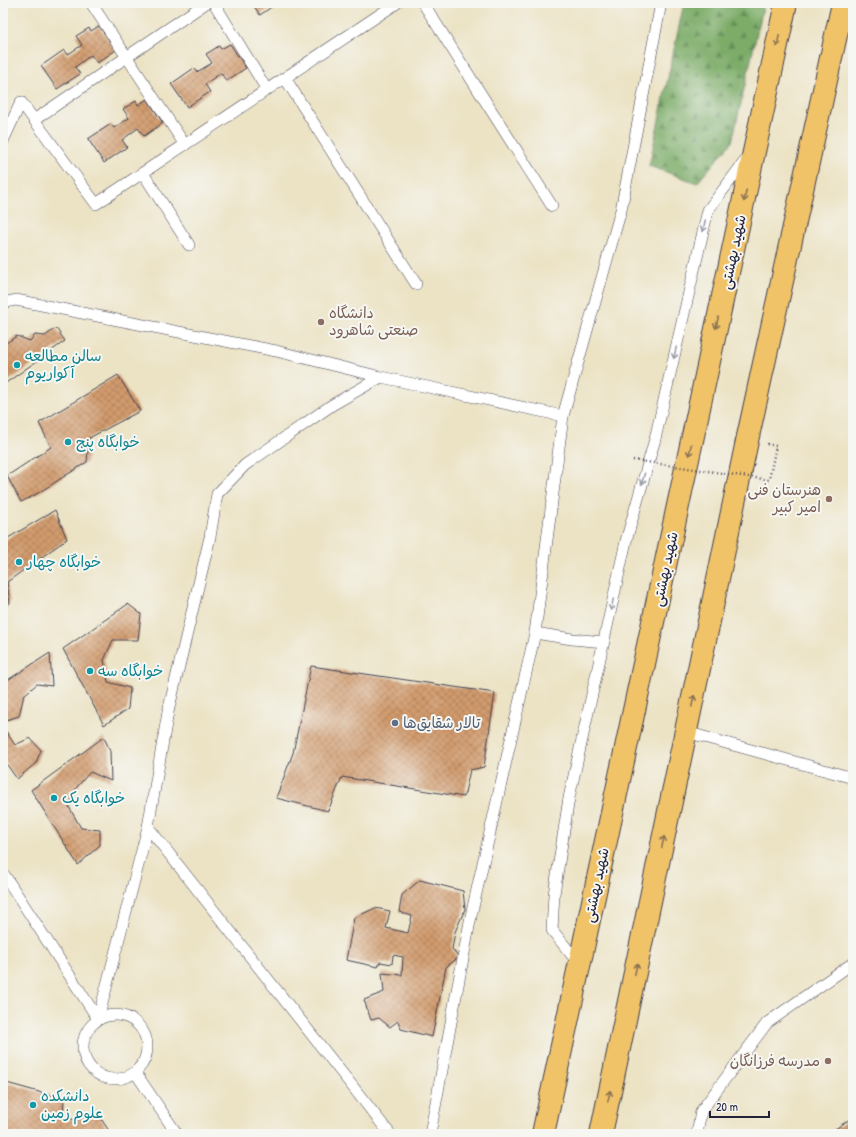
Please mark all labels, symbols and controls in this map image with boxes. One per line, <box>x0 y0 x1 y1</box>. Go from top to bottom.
one-way arrow <box>774 34 782 47</box>
one-way arrow <box>740 189 748 202</box>
street label: شهید بهشتی <box>714 212 751 291</box>
one-way arrow <box>700 219 708 232</box>
place label: دانشگاه صنعتی شاهرود <box>329 302 418 340</box>
one-way arrow <box>713 316 721 329</box>
marker: دانشگاه صنعتی شاهرود <box>316 317 326 327</box>
place label: سالن مطالعه آکواریوم <box>25 345 102 385</box>
one-way arrow <box>670 346 678 359</box>
marker: سالن مطالعه آکواریوم <box>12 360 22 370</box>
place label: خوابگاه پنج <box>76 431 140 452</box>
marker: خوابگاه پنج <box>63 437 73 447</box>
one-way arrow <box>686 443 694 456</box>
one-way arrow <box>639 472 646 485</box>
place label: هنرستان فنی امیر کبیر <box>747 479 821 517</box>
marker: هنرستان فنی امیر کبیر <box>824 494 834 504</box>
street label: شهید بهشتی <box>646 529 683 608</box>
place label: خوابگاه چهار <box>26 551 101 572</box>
marker: خوابگاه چهار <box>14 557 24 567</box>
one-way arrow <box>607 598 615 611</box>
place label: خوابگاه سه <box>98 660 163 681</box>
marker: خوابگاه سه <box>85 666 95 676</box>
one-way arrow <box>689 694 697 707</box>
place label: تالار شقایق‌‌ها <box>403 712 481 733</box>
marker: تالار شقایق‌‌ها <box>390 718 400 728</box>
place label: خوابگاه یک <box>62 787 125 808</box>
marker: خوابگاه یک <box>49 793 59 803</box>
one-way arrow <box>659 835 667 848</box>
street label: شهید بهشتی <box>577 845 614 924</box>
one-way arrow <box>632 963 640 976</box>
place label: مدرسه فرزانگان <box>730 1050 820 1071</box>
marker: مدرسه فرزانگان <box>823 1056 833 1066</box>
place label: دانشکده علوم زمین <box>41 1085 103 1125</box>
one-way arrow <box>605 1090 613 1103</box>
scale bar <box>710 1093 769 1119</box>
text: 20 m <box>716 1098 738 1115</box>
marker: دانشکده علوم زمین <box>28 1100 38 1110</box>

